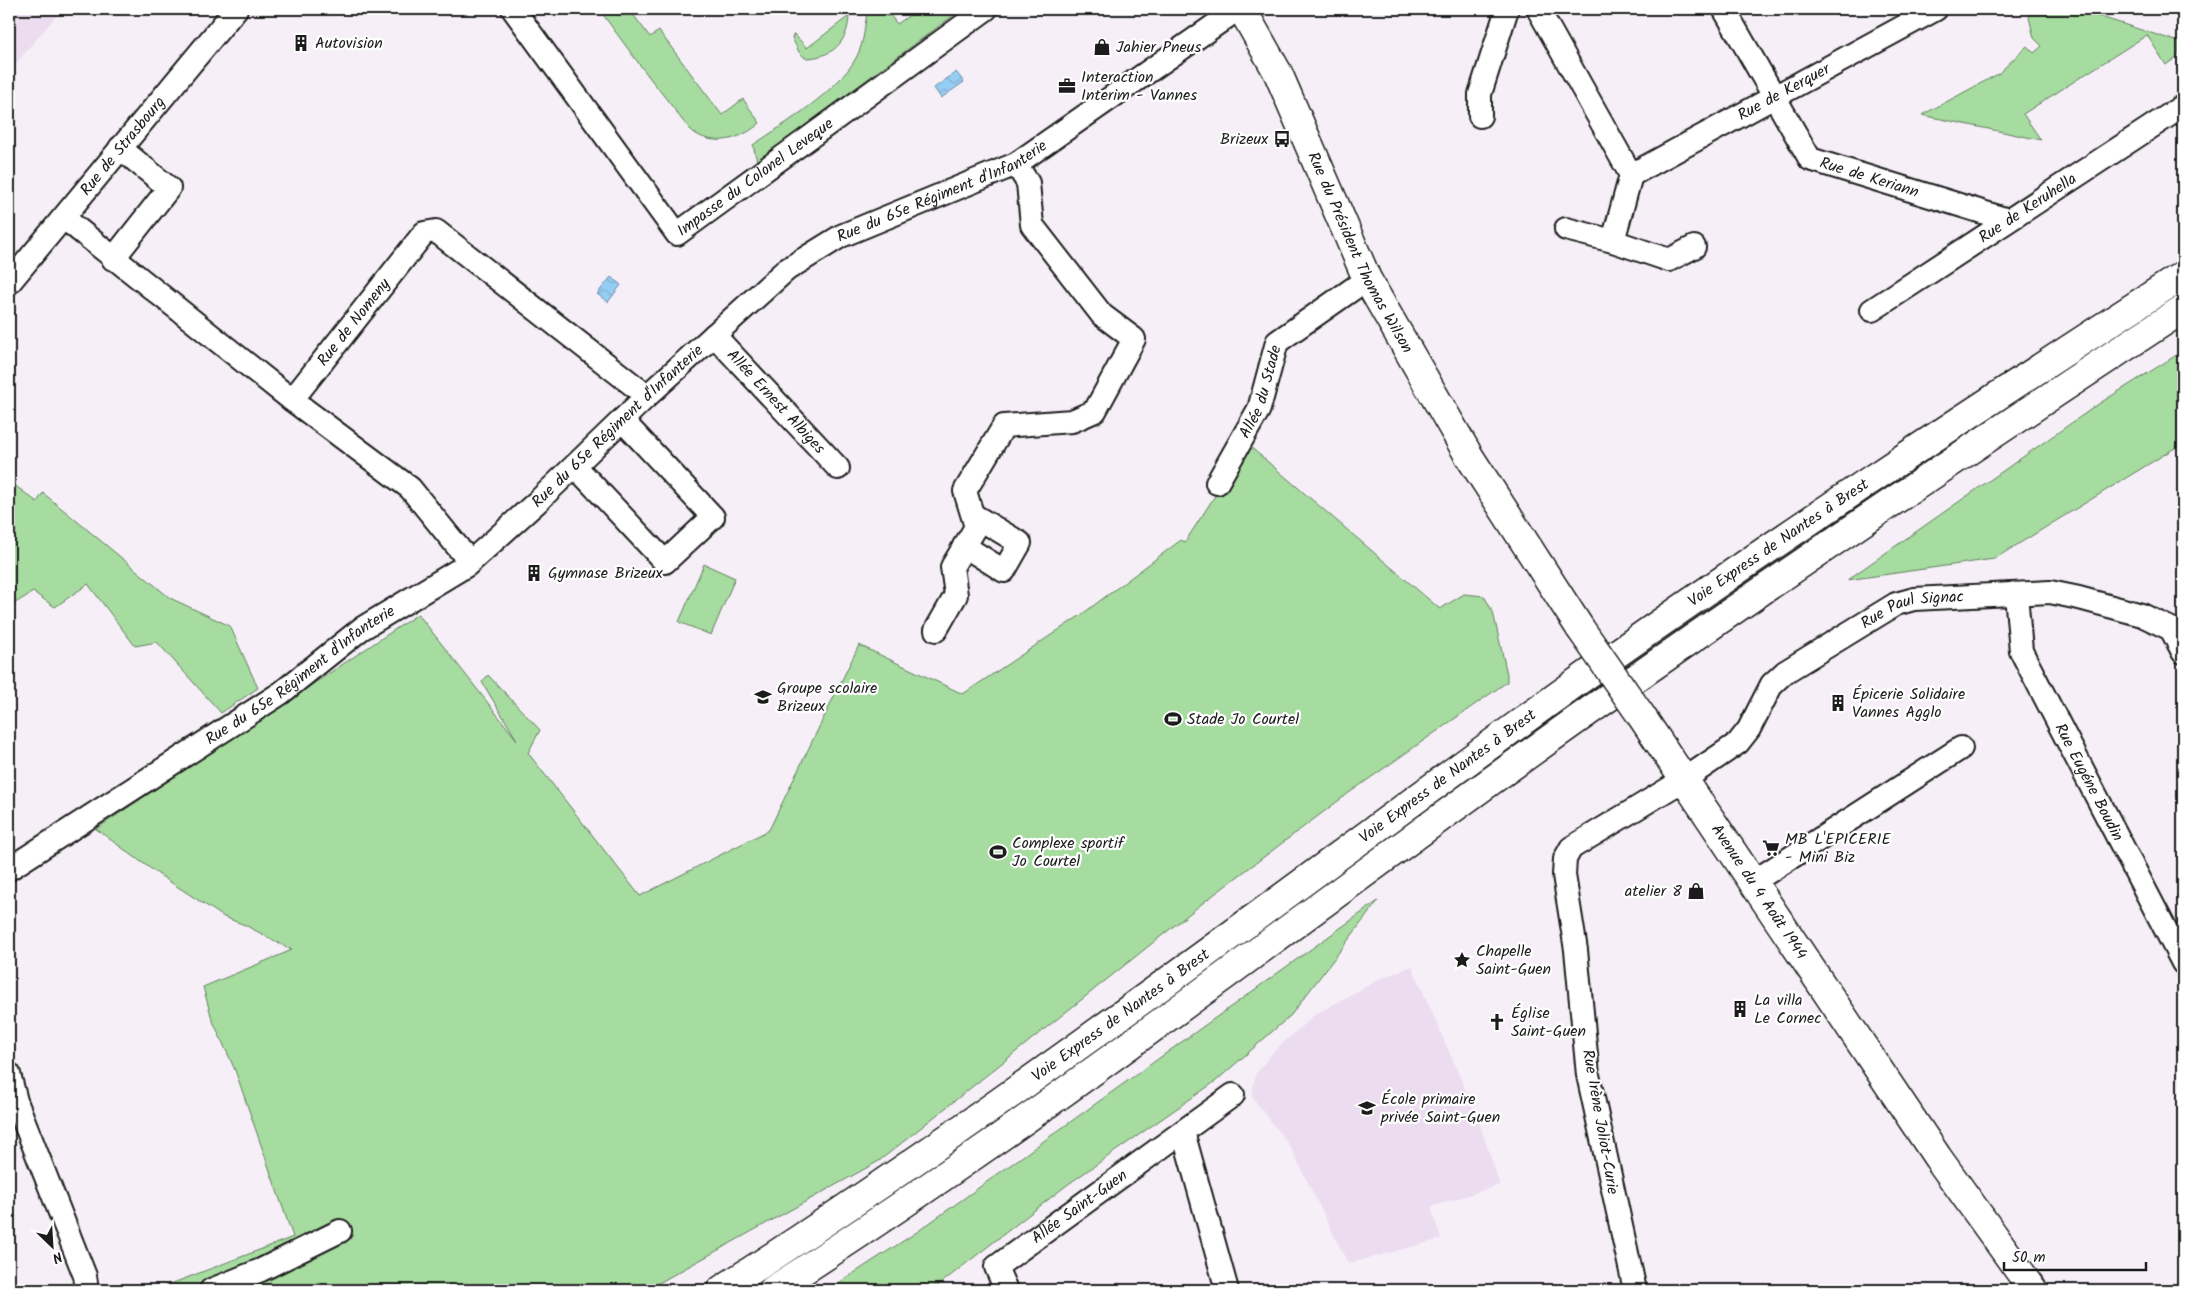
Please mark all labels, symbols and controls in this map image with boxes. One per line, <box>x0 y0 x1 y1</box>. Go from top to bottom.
place label: Autovision <box>315 31 383 56</box>
building icon: Autovision <box>291 33 311 53</box>
place label: Jahier Pneus <box>1116 35 1201 60</box>
shop icon: Jahier Pneus <box>1092 37 1112 57</box>
street label: Rue de Kerquer <box>1733 56 1836 127</box>
place label: Interaction Interim - Vannes <box>1081 65 1197 108</box>
office icon: Interaction Interim - Vannes <box>1057 76 1077 96</box>
street label: Rue de Strasbourg <box>74 91 171 201</box>
street label: Impasse du Colonel Leveque <box>671 111 839 243</box>
place label: Brizeux <box>1220 127 1269 152</box>
bus stop icon: Brizeux <box>1272 129 1292 149</box>
street label: Rue du 65e Régiment d'Infanterie <box>833 133 1052 249</box>
street label: Rue du Président Thomas Wilson <box>1301 148 1420 358</box>
street label: Rue de Keriann <box>1817 150 1922 204</box>
street label: Rue de Keruhella <box>1973 167 2082 249</box>
street label: Rue de Nomeny <box>311 272 397 372</box>
street label: Rue du 65e Régiment d'Infanterie <box>526 338 709 514</box>
street label: Allée du Stade <box>1232 342 1288 443</box>
street label: Allée Ernest Albiges <box>721 343 832 460</box>
street label: Voie Express de Nantes à Brest <box>1682 471 1875 613</box>
place label: Gymnase Brizeux <box>548 561 664 586</box>
building icon: Gymnase Brizeux <box>524 563 544 583</box>
street label: Rue Paul Signac <box>1856 584 1964 635</box>
street label: Rue du 65e Régiment d'Infanterie <box>200 599 400 751</box>
place label: Groupe scolaire Brizeux <box>777 676 877 719</box>
place label: Épicerie Solidaire Vannes Agglo <box>1852 682 1965 725</box>
school or university icon: Groupe scolaire Brizeux <box>753 687 773 707</box>
building icon: Épicerie Solidaire Vannes Agglo <box>1828 693 1848 713</box>
street label: Voie Express de Nantes à Brest <box>1354 702 1542 850</box>
place label: Stade Jo Courtel <box>1187 707 1299 732</box>
sports icon: Stade Jo Courtel <box>1163 709 1183 729</box>
street label: Rue Eugéne Boudin <box>2048 719 2130 846</box>
street label: Avenue du 4 Août 1944 <box>1705 819 1814 965</box>
place label: MB L'EPICERIE - Mini Biz <box>1785 827 1892 870</box>
place label: Complexe sportif Jo Courtel <box>1012 831 1126 874</box>
supermarket icon: MB L'EPICERIE - Mini Biz <box>1761 838 1781 858</box>
sports icon: Complexe sportif Jo Courtel <box>988 842 1008 862</box>
place label: atelier 8 <box>1625 879 1682 904</box>
shop icon: atelier 8 <box>1686 881 1706 901</box>
place label: Chapelle Saint-Guen <box>1476 939 1551 982</box>
street label: Voie Express de Nantes à Brest <box>1026 942 1215 1088</box>
place icon: Chapelle Saint-Guen <box>1452 950 1472 970</box>
place label: La villa Le Cornec <box>1754 988 1821 1031</box>
building icon: La villa Le Cornec <box>1730 999 1750 1019</box>
place label: Église Saint-Guen <box>1511 1001 1586 1044</box>
church icon: Église Saint-Guen <box>1487 1012 1507 1032</box>
street label: Rue Irène Joliot-Curie <box>1575 1047 1625 1197</box>
place label: École primaire privée Saint-Guen <box>1380 1087 1500 1130</box>
school or university icon: École primaire privée Saint-Guen <box>1357 1098 1377 1118</box>
street label: Allée Saint-Guen <box>1026 1163 1133 1250</box>
north arrow <box>28 1222 78 1272</box>
scale bar <box>2004 1239 2147 1271</box>
text: N <box>48 1245 66 1269</box>
text: 50 m <box>2012 1246 2046 1270</box>

